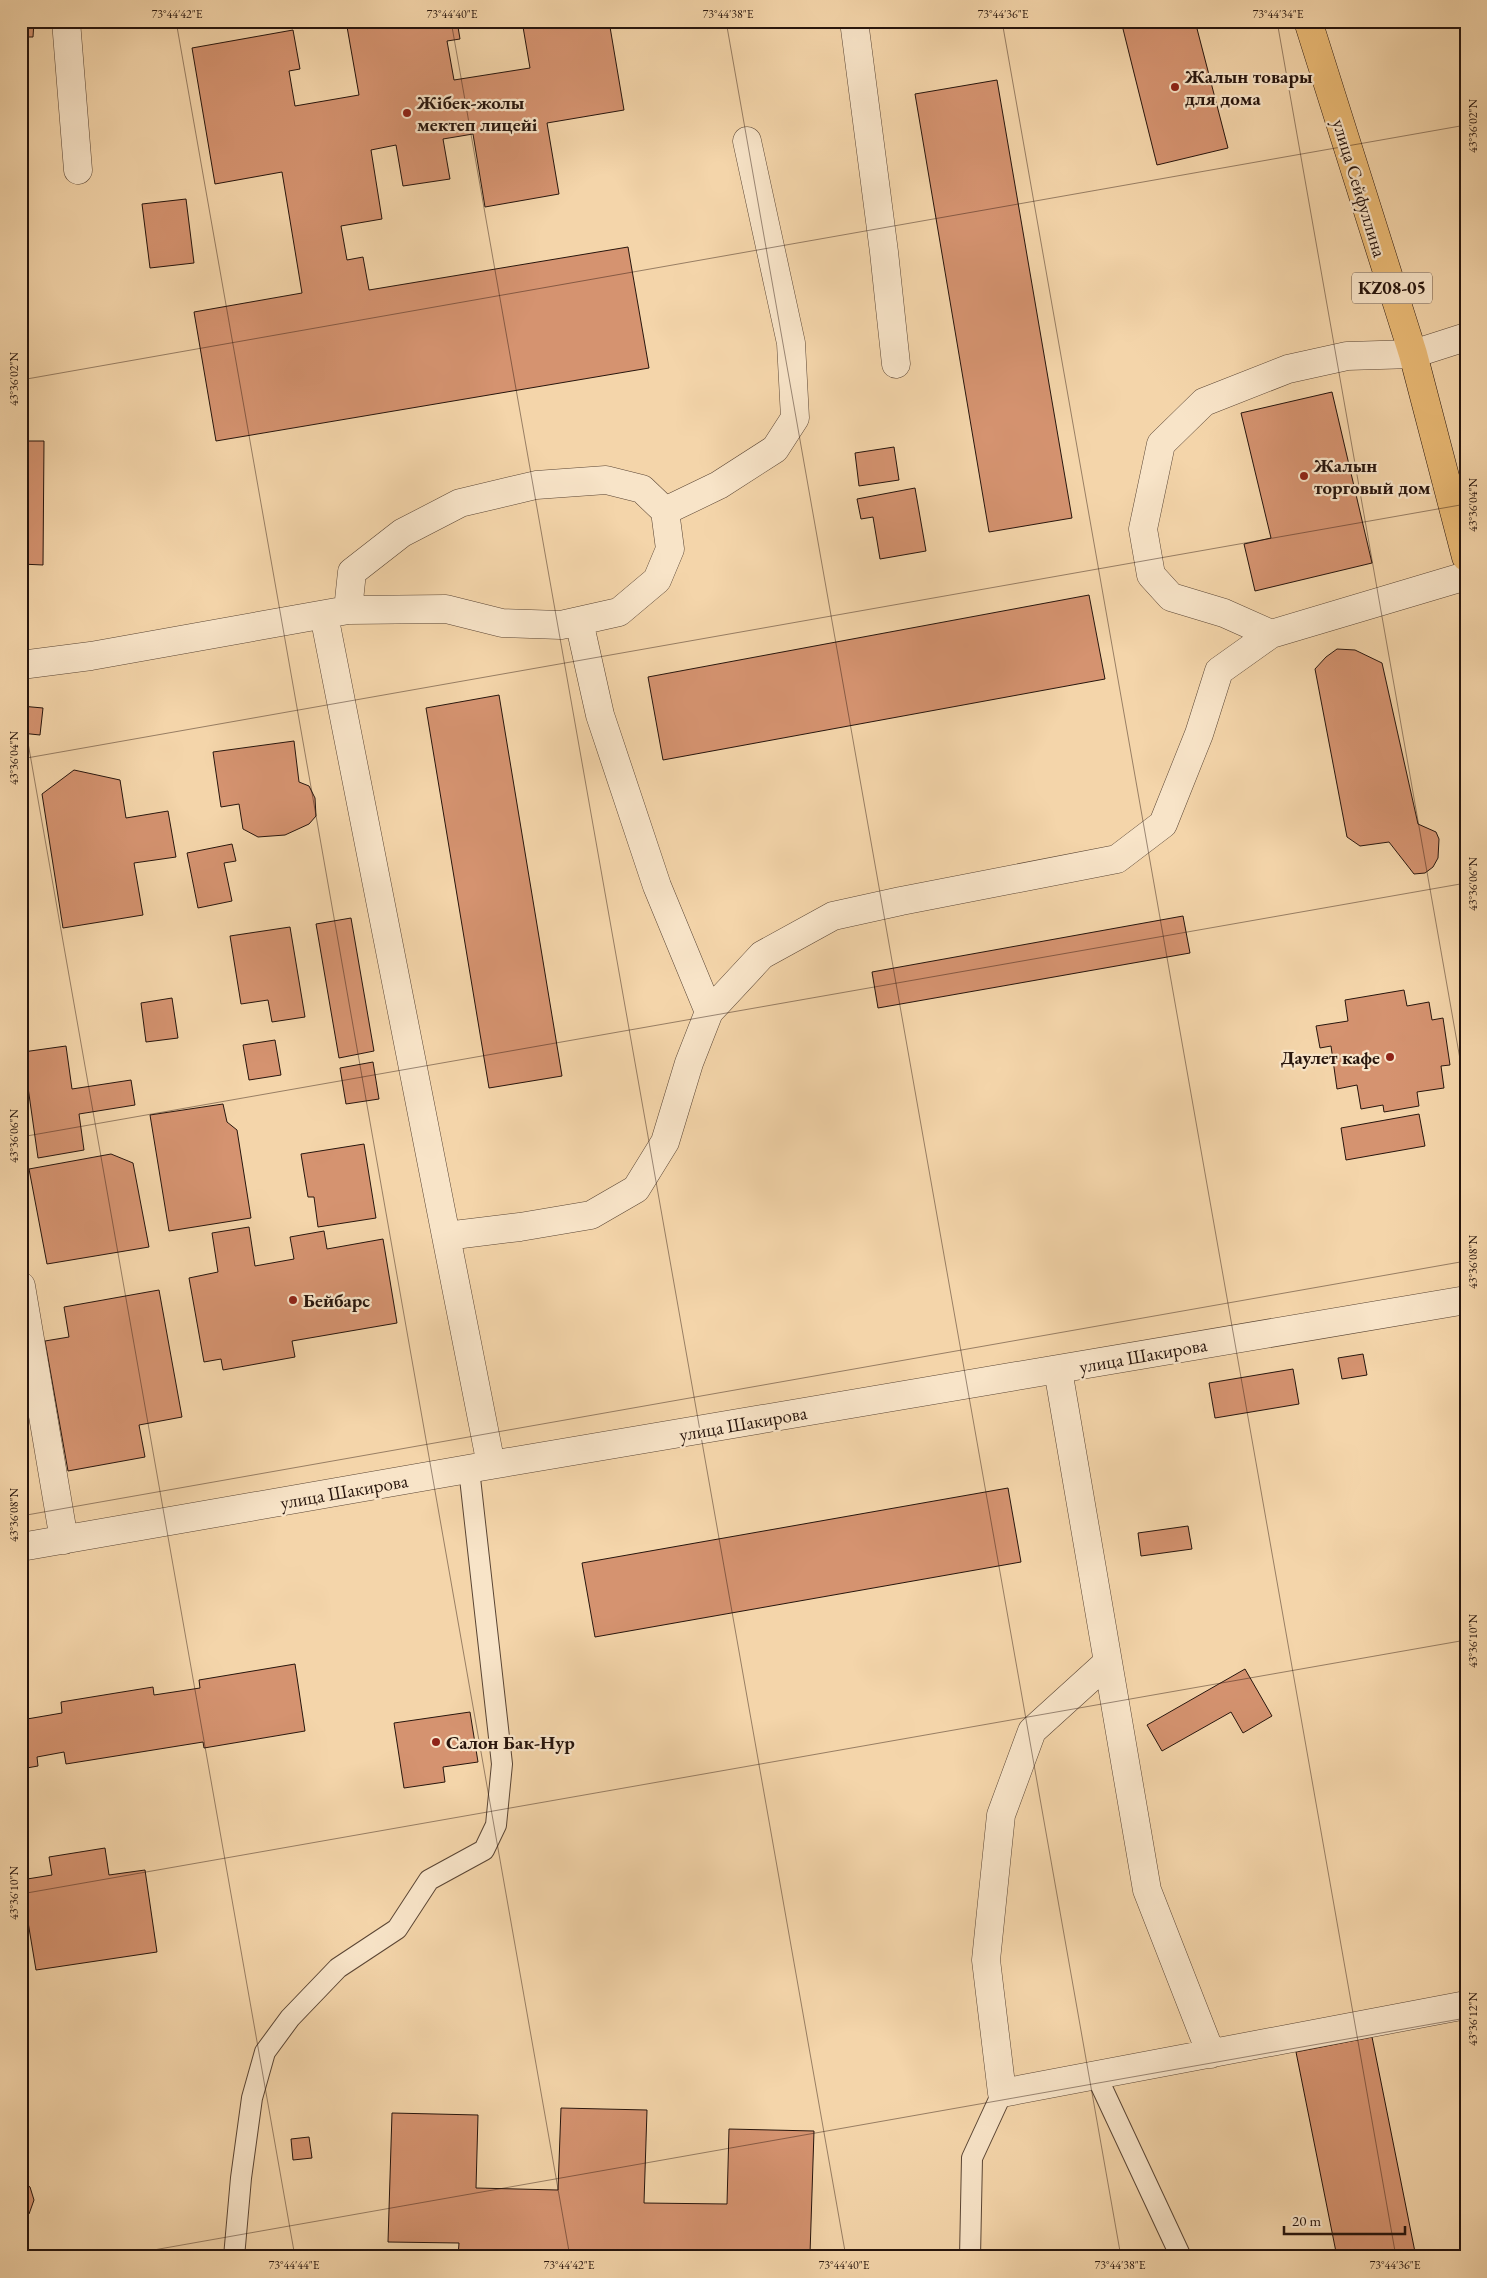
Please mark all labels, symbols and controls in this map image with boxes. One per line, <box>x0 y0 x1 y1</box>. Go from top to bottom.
text: 73°44'42"E <box>151 6 203 22</box>
text: 73°44'40"E <box>426 6 478 22</box>
text: 73°44'38"E <box>702 6 754 22</box>
text: 73°44'36"E <box>977 6 1029 22</box>
text: 73°44'34"E <box>1252 6 1304 22</box>
place label: Жалын товары для дома <box>1184 64 1313 111</box>
marker: Жалын товары для дома <box>1169 81 1181 93</box>
place label: Жібек-жолы мектеп лицейі <box>416 90 538 137</box>
text: 43°36'02"N <box>1465 99 1481 153</box>
marker: Жібек-жолы мектеп лицейі <box>401 107 413 119</box>
street label: улица Сейфуллина <box>1327 116 1393 261</box>
road number: KZ08-05 <box>1352 272 1432 304</box>
text: 43°36'02"N <box>6 352 22 406</box>
place label: Жалын торговый дом <box>1313 453 1431 500</box>
marker: Жалын торговый дом <box>1298 470 1310 482</box>
text: 43°36'04"N <box>1465 478 1481 532</box>
text: 43°36'04"N <box>6 731 22 785</box>
text: 43°36'06"N <box>1465 857 1481 911</box>
place label: Даулет кафе <box>1281 1045 1380 1070</box>
marker: Даулет кафе <box>1384 1051 1396 1063</box>
text: 43°36'06"N <box>6 1109 22 1163</box>
text: 43°36'08"N <box>1465 1235 1481 1289</box>
place label: Бейбарс <box>303 1288 370 1313</box>
marker: Бейбарс <box>287 1294 299 1306</box>
street label: улица Шакирова <box>1077 1332 1209 1379</box>
street label: улица Шакирова <box>677 1400 809 1447</box>
street label: улица Шакирова <box>278 1468 410 1515</box>
text: 43°36'08"N <box>6 1488 22 1542</box>
text: 43°36'10"N <box>1465 1614 1481 1668</box>
place label: Салон Бак-Нур <box>446 1730 575 1755</box>
marker: Салон Бак-Нур <box>430 1736 442 1748</box>
text: 43°36'10"N <box>6 1866 22 1920</box>
text: 43°36'12"N <box>1465 1992 1481 2046</box>
scale bar <box>1284 2203 1406 2235</box>
text: 20 m <box>1292 2211 1321 2230</box>
text: 73°44'44"E <box>268 2257 320 2273</box>
text: 73°44'42"E <box>543 2257 595 2273</box>
text: 73°44'40"E <box>818 2257 870 2273</box>
text: 73°44'38"E <box>1094 2257 1146 2273</box>
text: 73°44'36"E <box>1369 2257 1421 2273</box>

